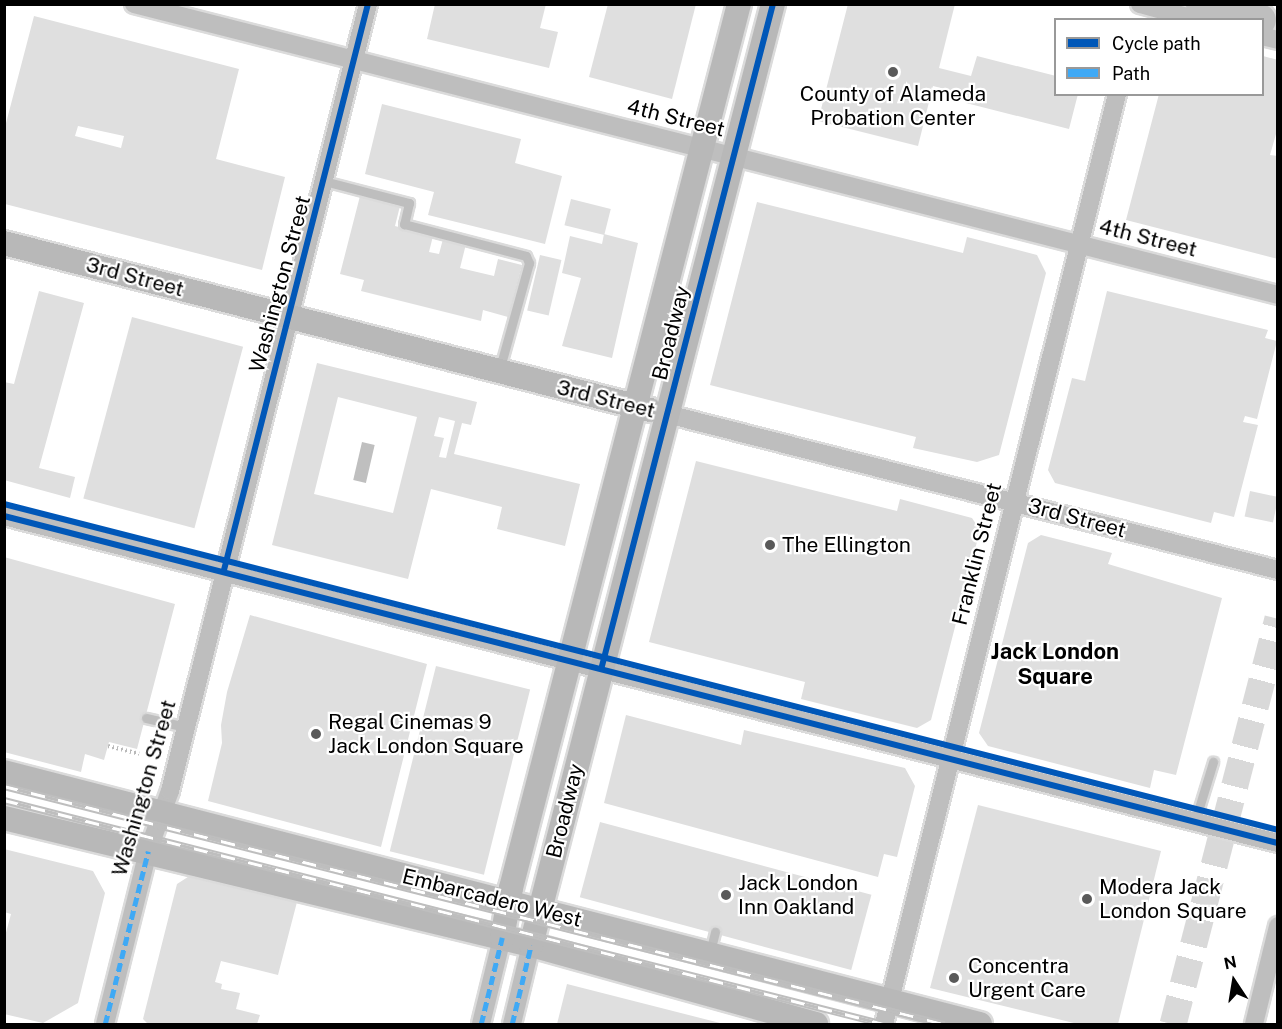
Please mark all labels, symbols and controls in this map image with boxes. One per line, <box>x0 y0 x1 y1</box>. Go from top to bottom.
legend <box>1054 18 1264 96</box>
text: Cycle path <box>1112 33 1201 54</box>
text: Path <box>1112 63 1150 84</box>
marker: County of Alameda Probation Center <box>886 65 900 79</box>
place label: County of Alameda Probation Center <box>800 81 986 131</box>
street label: 4th Street <box>624 94 728 142</box>
street label: Washington Street <box>244 193 316 375</box>
street label: 4th Street <box>1096 214 1200 262</box>
street label: 3rd Street <box>83 252 187 302</box>
street label: Broadway <box>647 283 695 383</box>
street label: 3rd Street <box>554 375 658 423</box>
street label: Franklin Street <box>947 480 1007 628</box>
street label: 3rd Street <box>1025 493 1129 543</box>
place label: The Ellington <box>782 532 911 558</box>
marker: The Ellington <box>763 538 777 552</box>
district label: Jack London Square <box>991 638 1119 690</box>
street label: Washington Street <box>107 697 181 879</box>
place label: Regal Cinemas 9 Jack London Square <box>328 709 524 759</box>
marker: Regal Cinemas 9 Jack London Square <box>309 727 323 741</box>
street label: Broadway <box>541 761 589 861</box>
street label: Embarcadero West <box>399 863 585 933</box>
place label: Jack London Inn Oakland <box>738 870 858 920</box>
place label: Modera Jack London Square <box>1099 874 1247 924</box>
marker: Jack London Inn Oakland <box>719 888 733 902</box>
marker: Modera Jack London Square <box>1080 892 1094 906</box>
north arrow <box>1204 951 1264 1011</box>
text: N <box>1222 952 1238 973</box>
place label: Concentra Urgent Care <box>968 953 1086 1003</box>
marker: Concentra Urgent Care <box>945 969 963 987</box>

